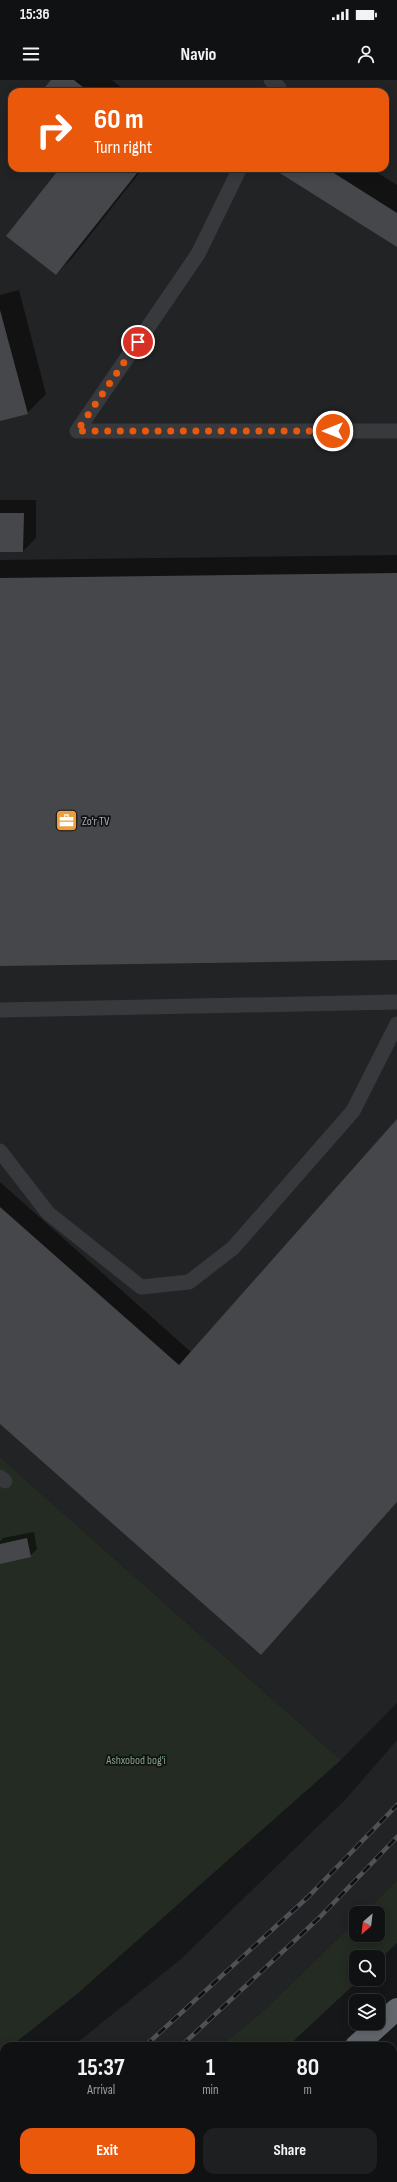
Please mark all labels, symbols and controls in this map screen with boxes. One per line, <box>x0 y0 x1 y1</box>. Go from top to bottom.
text: 15:36 <box>20 5 50 24</box>
icon: menu <box>20 43 42 65</box>
icon: person <box>355 43 377 65</box>
text: Navio <box>181 44 216 65</box>
text: 60 m <box>94 103 143 136</box>
icon: right <box>28 104 80 156</box>
text: Turn right <box>94 137 152 158</box>
pin <box>121 325 155 359</box>
icon: arrive <box>127 331 149 353</box>
position arrow <box>312 410 354 452</box>
office icon: Zo'r TV <box>53 808 79 834</box>
place label: Zo'r TV <box>82 814 110 829</box>
park label: Ashxobod bog'i <box>105 1753 166 1768</box>
north arrow <box>349 1906 385 1942</box>
map controls <box>349 1906 385 2030</box>
button: search <box>349 1950 385 1986</box>
button: layers <box>349 1994 385 2030</box>
text: 15:37 <box>78 2053 124 2082</box>
text: 1 <box>206 2053 215 2082</box>
text: 80 <box>296 2053 319 2082</box>
text: Arrival <box>87 2082 115 2098</box>
text: min <box>202 2082 219 2098</box>
text: m <box>304 2082 312 2098</box>
button: Exit <box>20 2128 195 2174</box>
button: Share <box>203 2128 377 2174</box>

